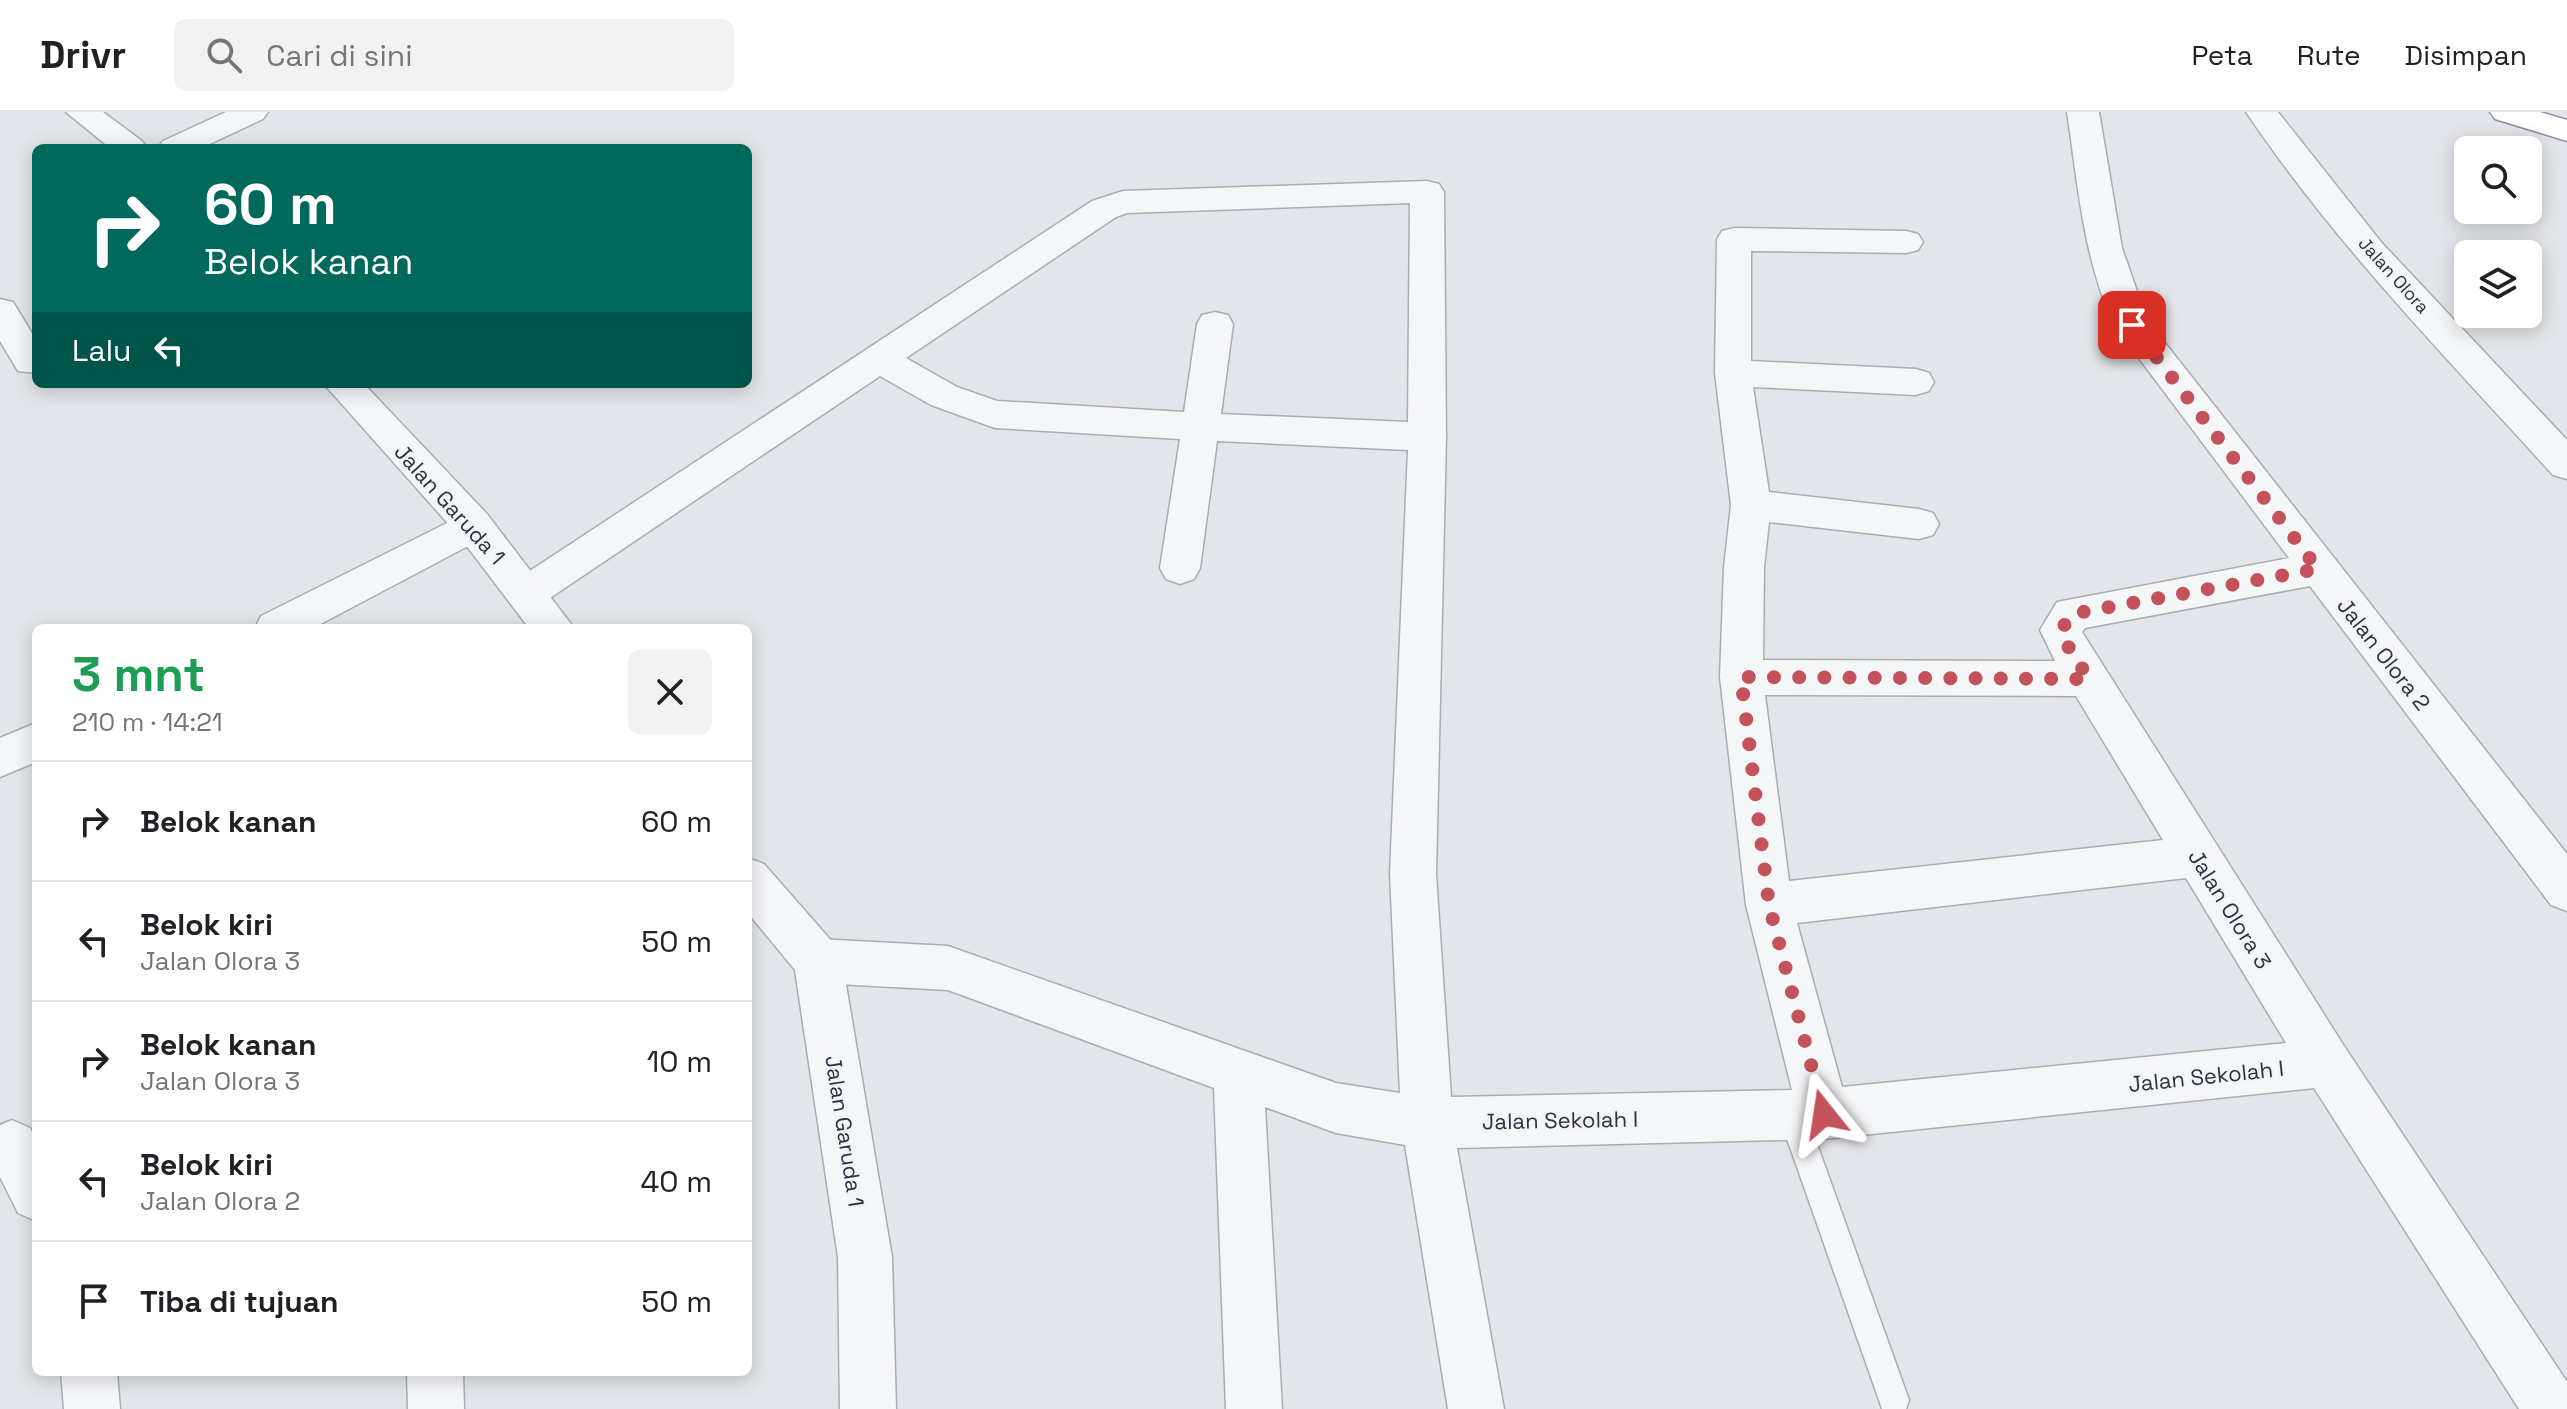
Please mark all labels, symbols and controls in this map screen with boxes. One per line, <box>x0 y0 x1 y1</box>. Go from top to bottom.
search box <box>174 19 734 91</box>
text: Drivr <box>40 31 126 79</box>
icon: search <box>202 33 246 77</box>
text: Cari di sini <box>266 36 413 75</box>
text: Peta <box>2192 37 2253 73</box>
text: Rute <box>2297 37 2361 73</box>
text: Disimpan <box>2405 37 2527 73</box>
map controls <box>2454 136 2542 328</box>
button: search <box>2454 136 2542 224</box>
text: 60 m <box>204 169 337 240</box>
icon: right <box>72 176 176 280</box>
street label: Jalan Olora <box>2354 232 2434 318</box>
text: Belok kanan <box>204 239 413 285</box>
button: layers <box>2454 240 2542 328</box>
pin <box>2098 291 2166 359</box>
icon: arrive <box>2110 303 2154 347</box>
icon: left <box>147 328 191 372</box>
text: Lalu <box>72 331 131 370</box>
street label: Jalan Garuda 1 <box>388 438 512 570</box>
street label: Jalan Olora 2 <box>2331 592 2437 716</box>
text: 3 mnt <box>72 644 205 705</box>
button: close <box>628 650 712 734</box>
text: 210 m · 14:21 <box>72 705 223 739</box>
icon: right <box>72 799 116 843</box>
text: Belok kanan <box>140 802 316 841</box>
text: 60 m <box>641 802 712 841</box>
street label: Jalan Olora 3 <box>2182 844 2278 974</box>
text: Belok kiri <box>140 905 273 944</box>
icon: left <box>72 919 116 963</box>
text: 50 m <box>641 922 712 961</box>
text: Jalan Olora 3 <box>140 944 300 978</box>
text: Belok kanan <box>140 1025 316 1064</box>
icon: right <box>72 1039 116 1083</box>
text: 10 m <box>647 1042 712 1081</box>
street label: Jalan Garuda 1 <box>819 1053 871 1209</box>
street label: Jalan Sekolah I <box>2127 1054 2285 1098</box>
text: Jalan Olora 3 <box>140 1064 300 1098</box>
position arrow <box>1782 1072 1866 1156</box>
street label: Jalan Sekolah I <box>1482 1105 1638 1135</box>
text: Belok kiri <box>140 1145 273 1184</box>
icon: left <box>72 1159 116 1203</box>
text: 40 m <box>641 1162 712 1201</box>
text: Jalan Olora 2 <box>140 1184 300 1218</box>
icon: arrive <box>72 1279 116 1323</box>
text: Tiba di tujuan <box>140 1282 339 1321</box>
text: 50 m <box>641 1282 712 1321</box>

